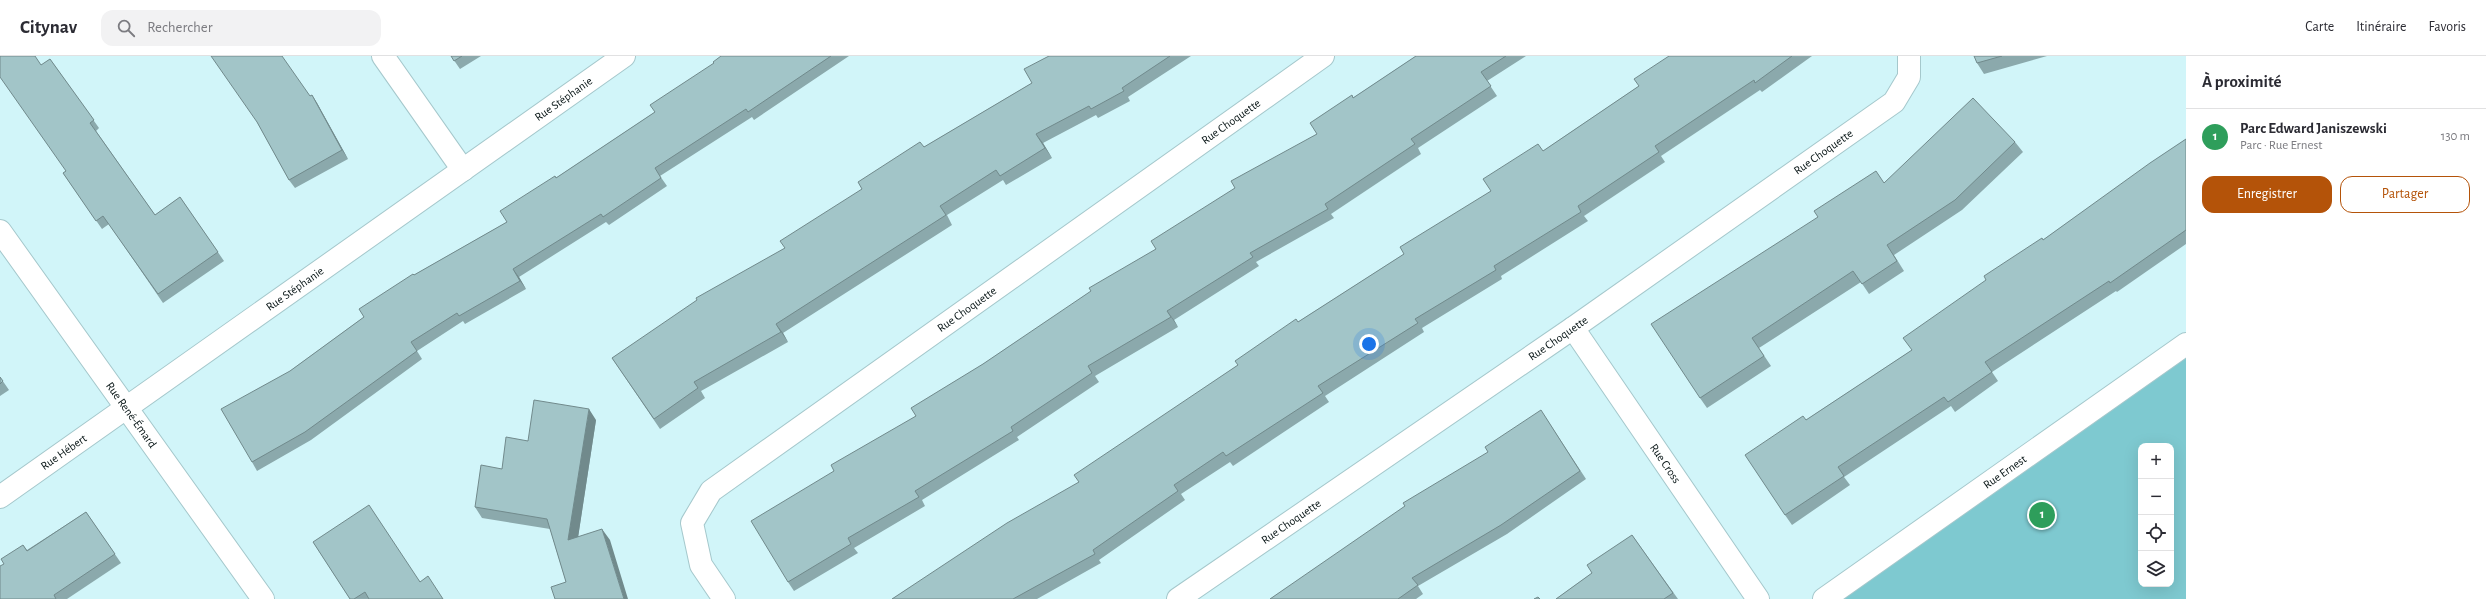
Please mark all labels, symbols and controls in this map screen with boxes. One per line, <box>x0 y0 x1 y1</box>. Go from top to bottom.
search box <box>101 10 381 46</box>
icon: search <box>115 17 137 39</box>
text: Citynav <box>20 18 77 37</box>
text: Rechercher <box>147 20 213 35</box>
text: Carte <box>2305 20 2334 34</box>
text: Itinéraire <box>2356 20 2406 34</box>
text: Favoris <box>2428 20 2466 34</box>
text: À proximité <box>2202 73 2282 90</box>
street label: Rue Stéphanie <box>532 74 594 123</box>
street label: Rue Choquette <box>1199 97 1263 146</box>
text: Parc Edward Janiszewski <box>2240 121 2387 136</box>
street label: Rue Choquette <box>1791 127 1855 177</box>
text: 1 <box>2213 130 2217 143</box>
text: 130 m <box>2441 130 2470 143</box>
text: Parc · Rue Ernest <box>2240 139 2322 152</box>
button: Enregistrer <box>2202 176 2332 213</box>
button: Partager <box>2340 176 2470 213</box>
street label: Rue Stéphanie <box>264 264 326 313</box>
street label: Rue Choquette <box>935 284 998 334</box>
street label: Rue Choquette <box>1526 314 1590 363</box>
your location <box>1359 334 1379 354</box>
street label: Rue René-Émard <box>104 380 159 450</box>
street label: Rue Hébert <box>39 432 89 472</box>
street label: Rue Cross <box>1648 442 1683 485</box>
map controls <box>2138 443 2174 587</box>
button: + <box>2138 443 2174 479</box>
street label: Rue Ernest <box>1981 452 2029 491</box>
button: − <box>2138 479 2174 515</box>
street label: Rue Choquette <box>1259 497 1323 546</box>
pin: 1 <box>2029 500 2055 530</box>
button: locate <box>2138 515 2174 551</box>
button: layers <box>2138 551 2174 587</box>

